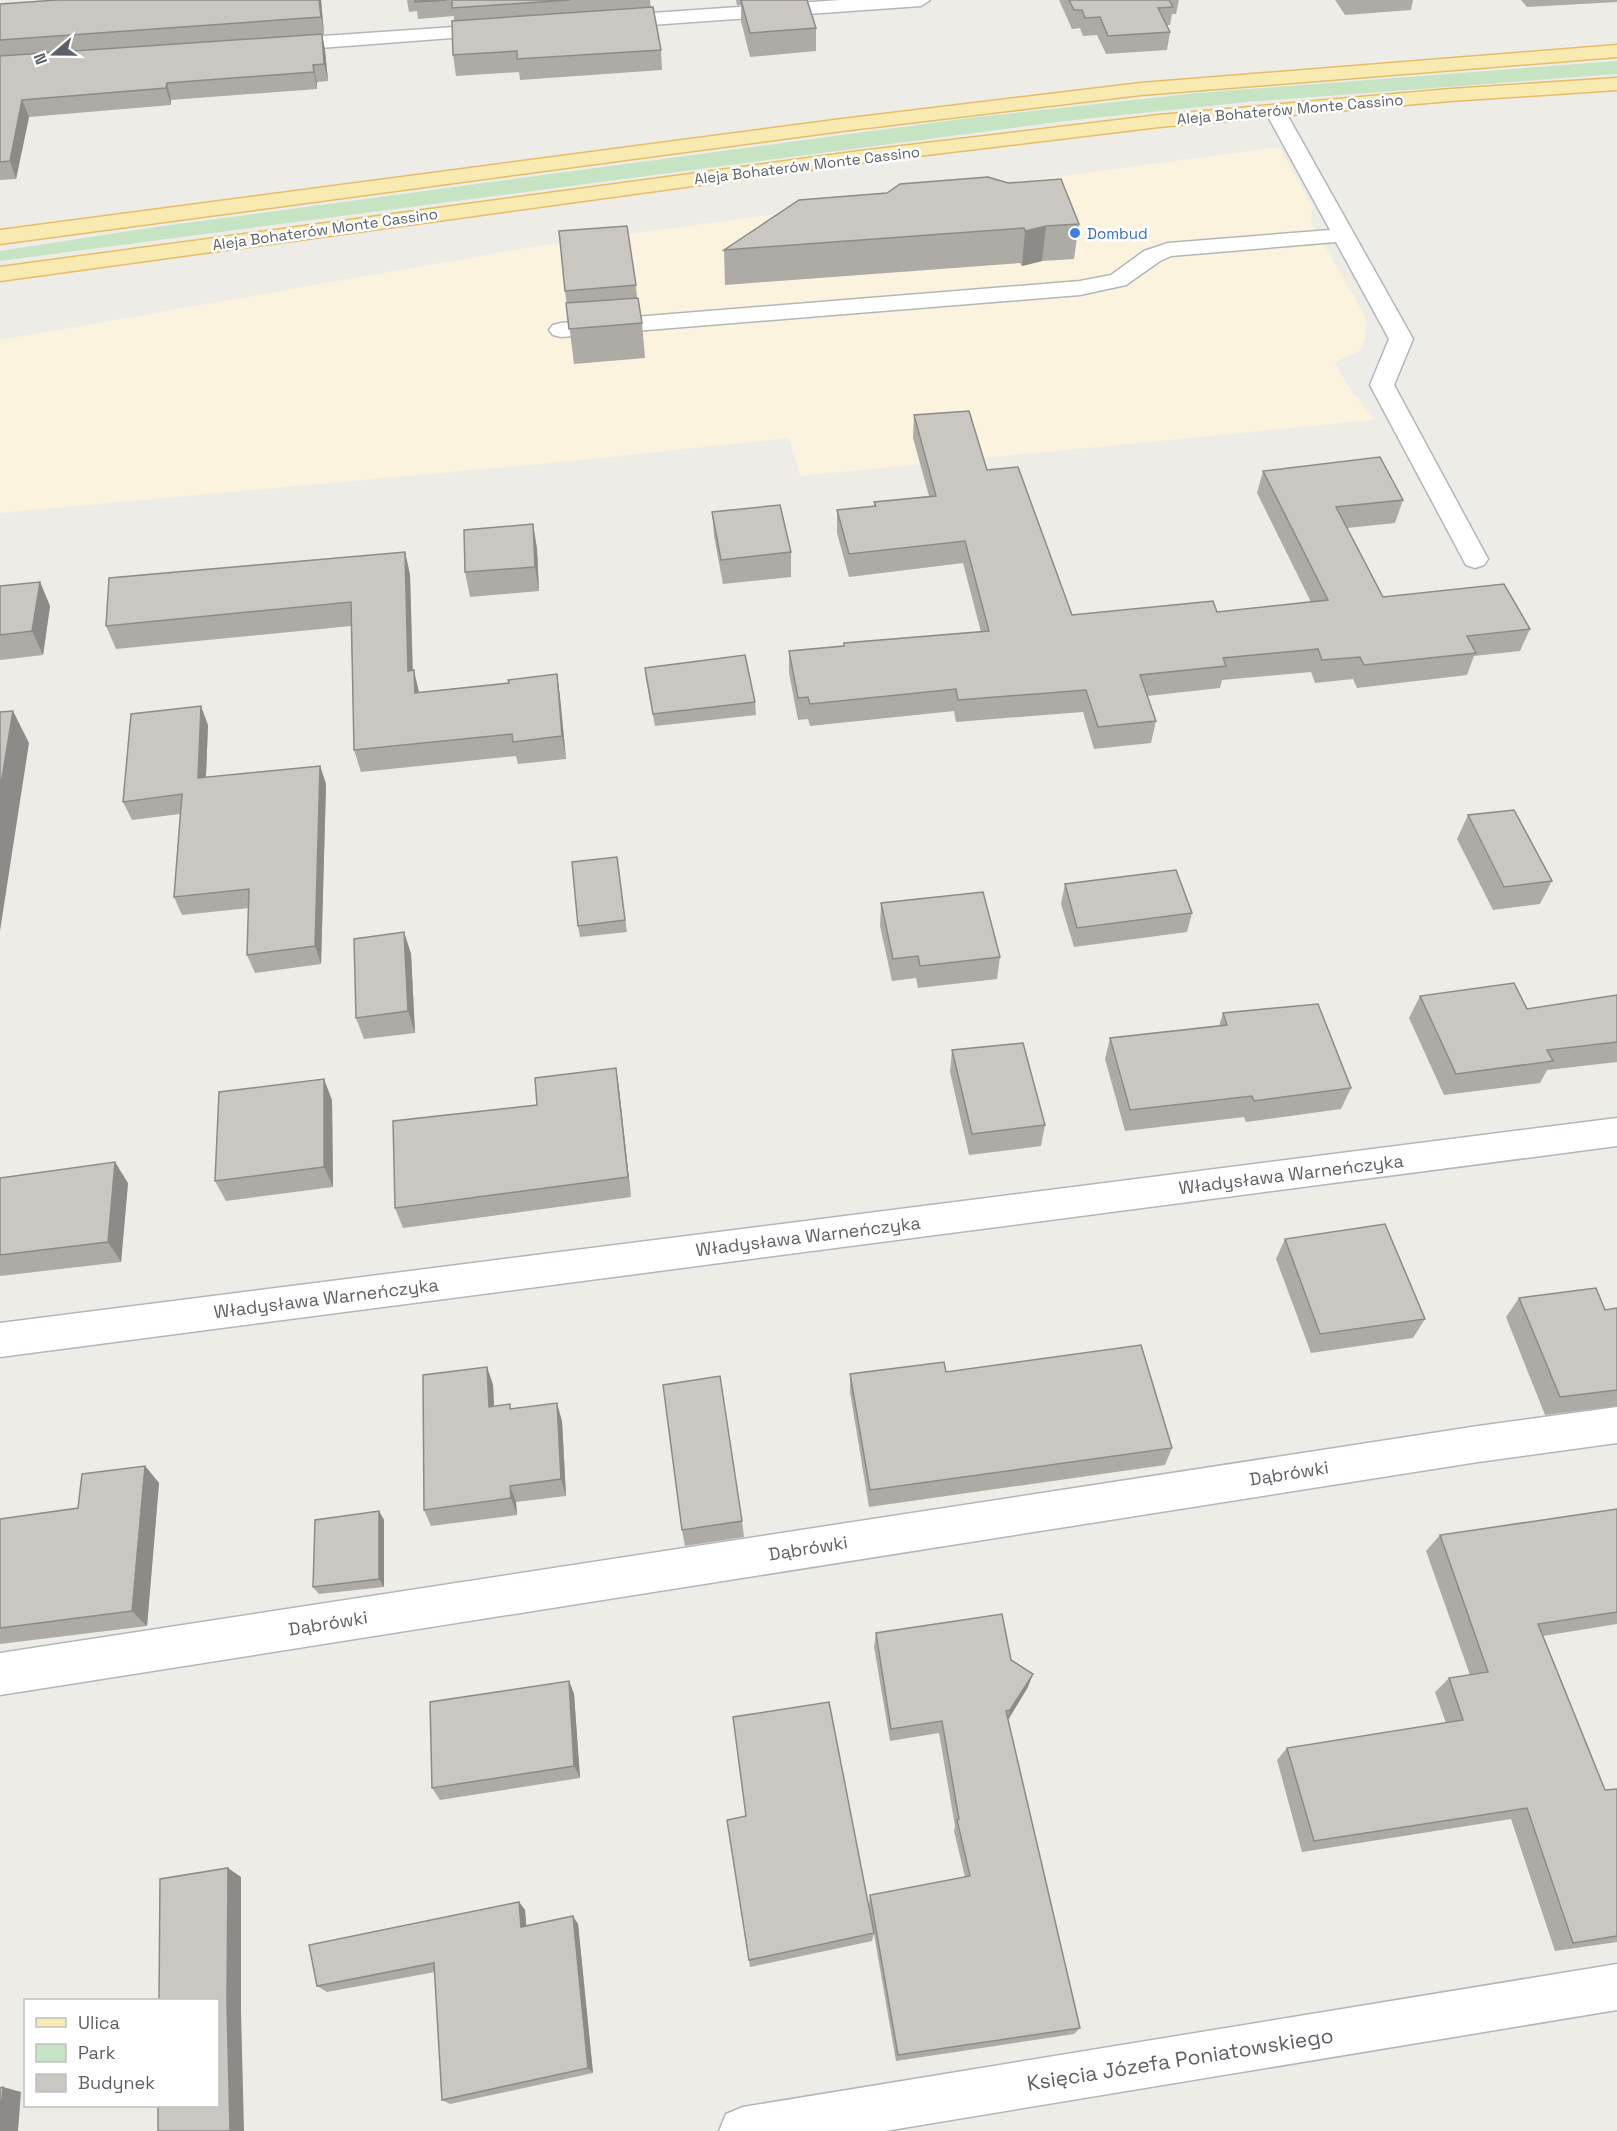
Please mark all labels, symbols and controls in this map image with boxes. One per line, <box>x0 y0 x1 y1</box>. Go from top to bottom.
north arrow <box>24 24 84 84</box>
text: N <box>29 50 52 68</box>
street label: Aleja Bohaterów Monte Cassino <box>1176 90 1404 128</box>
street label: Aleja Bohaterów Monte Cassino <box>693 142 921 188</box>
street label: Aleja Bohaterów Monte Cassino <box>211 204 439 254</box>
place label: Dombud <box>1087 224 1148 243</box>
marker: Dombud <box>1068 226 1082 240</box>
street label: Władysława Warneńczyka <box>1177 1149 1405 1199</box>
street label: Władysława Warneńczyka <box>694 1211 922 1261</box>
street label: Władysława Warneńczyka <box>212 1273 440 1323</box>
street label: Dąbrówki <box>1248 1455 1330 1491</box>
street label: Dąbrówki <box>767 1530 849 1566</box>
street label: Dąbrówki <box>287 1605 369 1641</box>
legend <box>24 1999 219 2107</box>
text: Ulica <box>78 2011 120 2034</box>
street label: Księcia Józefa Poniatowskiego <box>1025 2021 1335 2097</box>
text: Park <box>78 2041 116 2064</box>
text: Budynek <box>78 2071 155 2094</box>

